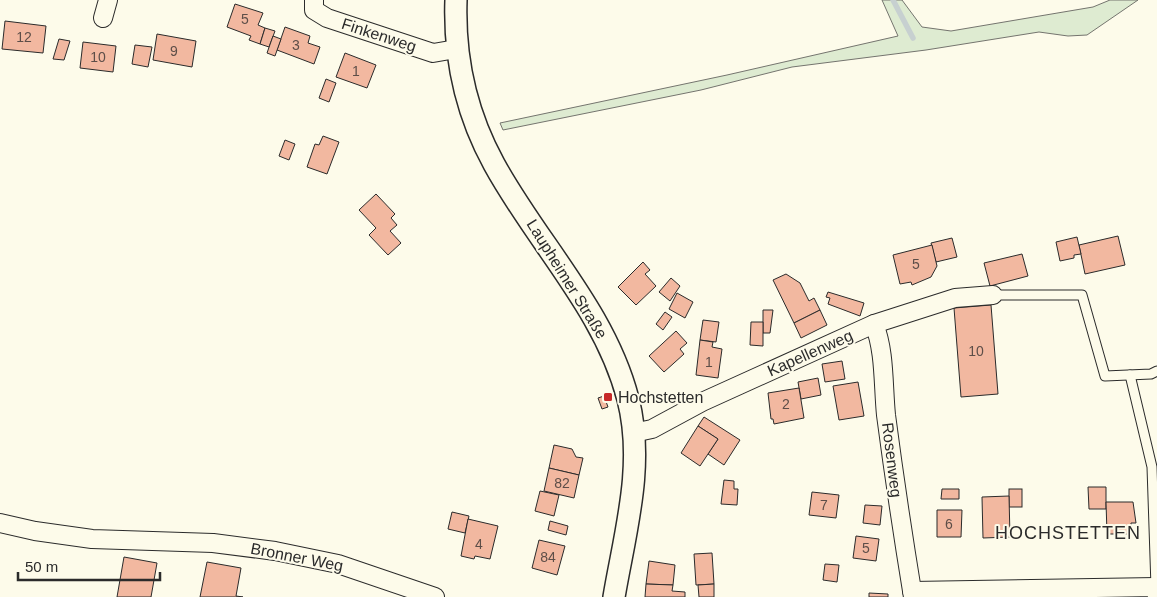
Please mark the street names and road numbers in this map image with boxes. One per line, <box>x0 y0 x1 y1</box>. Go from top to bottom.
street label: Finkenweg <box>340 15 418 55</box>
street label: Laupheimer Straße <box>524 216 611 342</box>
street label: Kapellenweg <box>765 327 855 379</box>
street label: Rosenweg <box>879 421 905 499</box>
street label: Bronner Weg <box>249 540 345 574</box>

